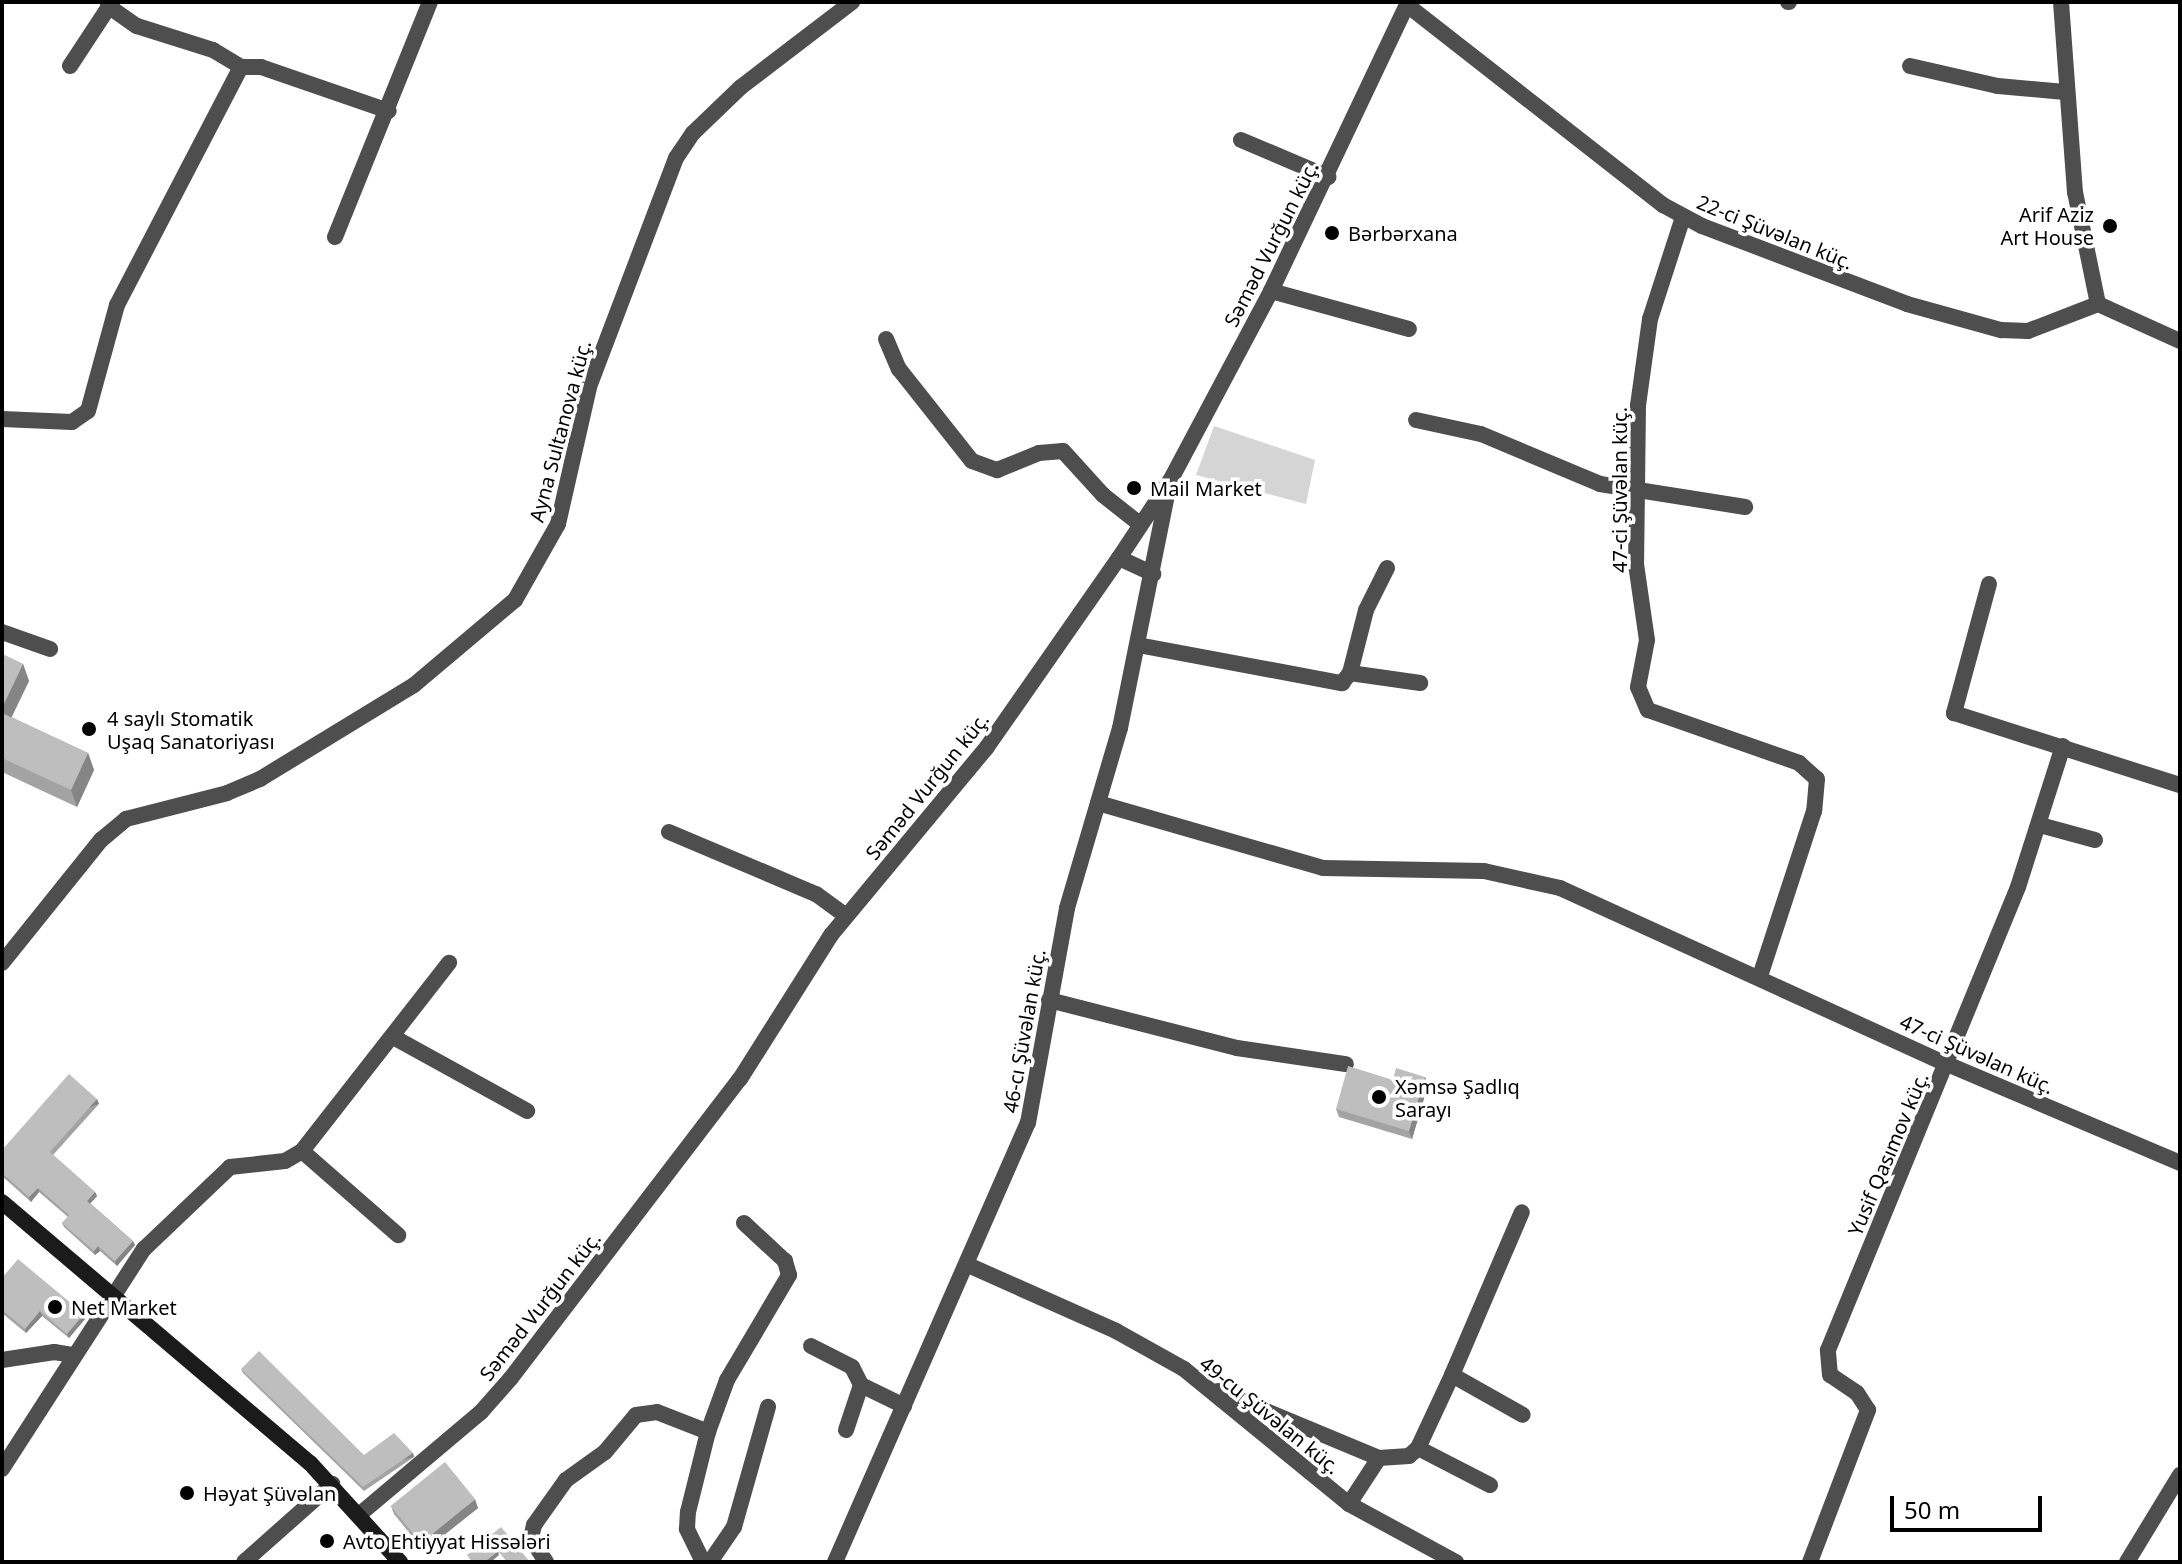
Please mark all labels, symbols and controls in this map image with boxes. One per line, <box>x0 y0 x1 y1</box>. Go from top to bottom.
street label: Səməd Vurğun küç. <box>1219 157 1323 331</box>
street label: 22-ci Şüvəlan küç. <box>1694 190 1856 274</box>
place label: Arif Aziz Art House <box>2000 202 2094 249</box>
marker: Arif Aziz Art House <box>2101 217 2119 235</box>
place label: Bərbərxana <box>1348 221 1458 245</box>
marker: Bərbərxana <box>1323 224 1341 242</box>
street label: Ayna Sultanova küç. <box>524 337 596 525</box>
street label: 47-ci Şüvəlan küç. <box>1607 407 1631 573</box>
place label: Mail Market <box>1150 476 1262 500</box>
marker: Mail Market <box>1125 479 1143 497</box>
place label: 4 saylı Stomatik Uşaq Sanatoriyası <box>107 706 275 753</box>
street label: Səməd Vurğun küç. <box>860 708 994 864</box>
marker: 4 saylı Stomatik Uşaq Sanatoriyası <box>78 718 100 740</box>
street label: 46-cı Şüvəlan küç. <box>998 947 1050 1115</box>
street label: 47-ci Şüvəlan küç. <box>1896 1009 2058 1099</box>
street label: Yusif Qasımov küç. <box>1843 1069 1933 1239</box>
place label: Xəmsə Şadlıq Sarayı <box>1395 1074 1520 1121</box>
marker: Xəmsə Şadlıq Sarayı <box>1370 1088 1388 1106</box>
street label: Səməd Vurğun küç. <box>474 1227 606 1385</box>
place label: Net Market <box>71 1295 177 1319</box>
marker: Net Market <box>46 1298 64 1316</box>
street label: 49-cu Şüvəlan küç. <box>1195 1351 1345 1479</box>
scale bar <box>1894 1480 2046 1530</box>
place label: Həyat Şüvəlan <box>203 1481 336 1505</box>
marker: Həyat Şüvəlan <box>178 1484 196 1502</box>
text: 50 m <box>1904 1493 1960 1526</box>
place label: Avto Ehtiyyat Hissələri <box>343 1529 551 1553</box>
marker: Avto Ehtiyyat Hissələri <box>318 1532 336 1550</box>

